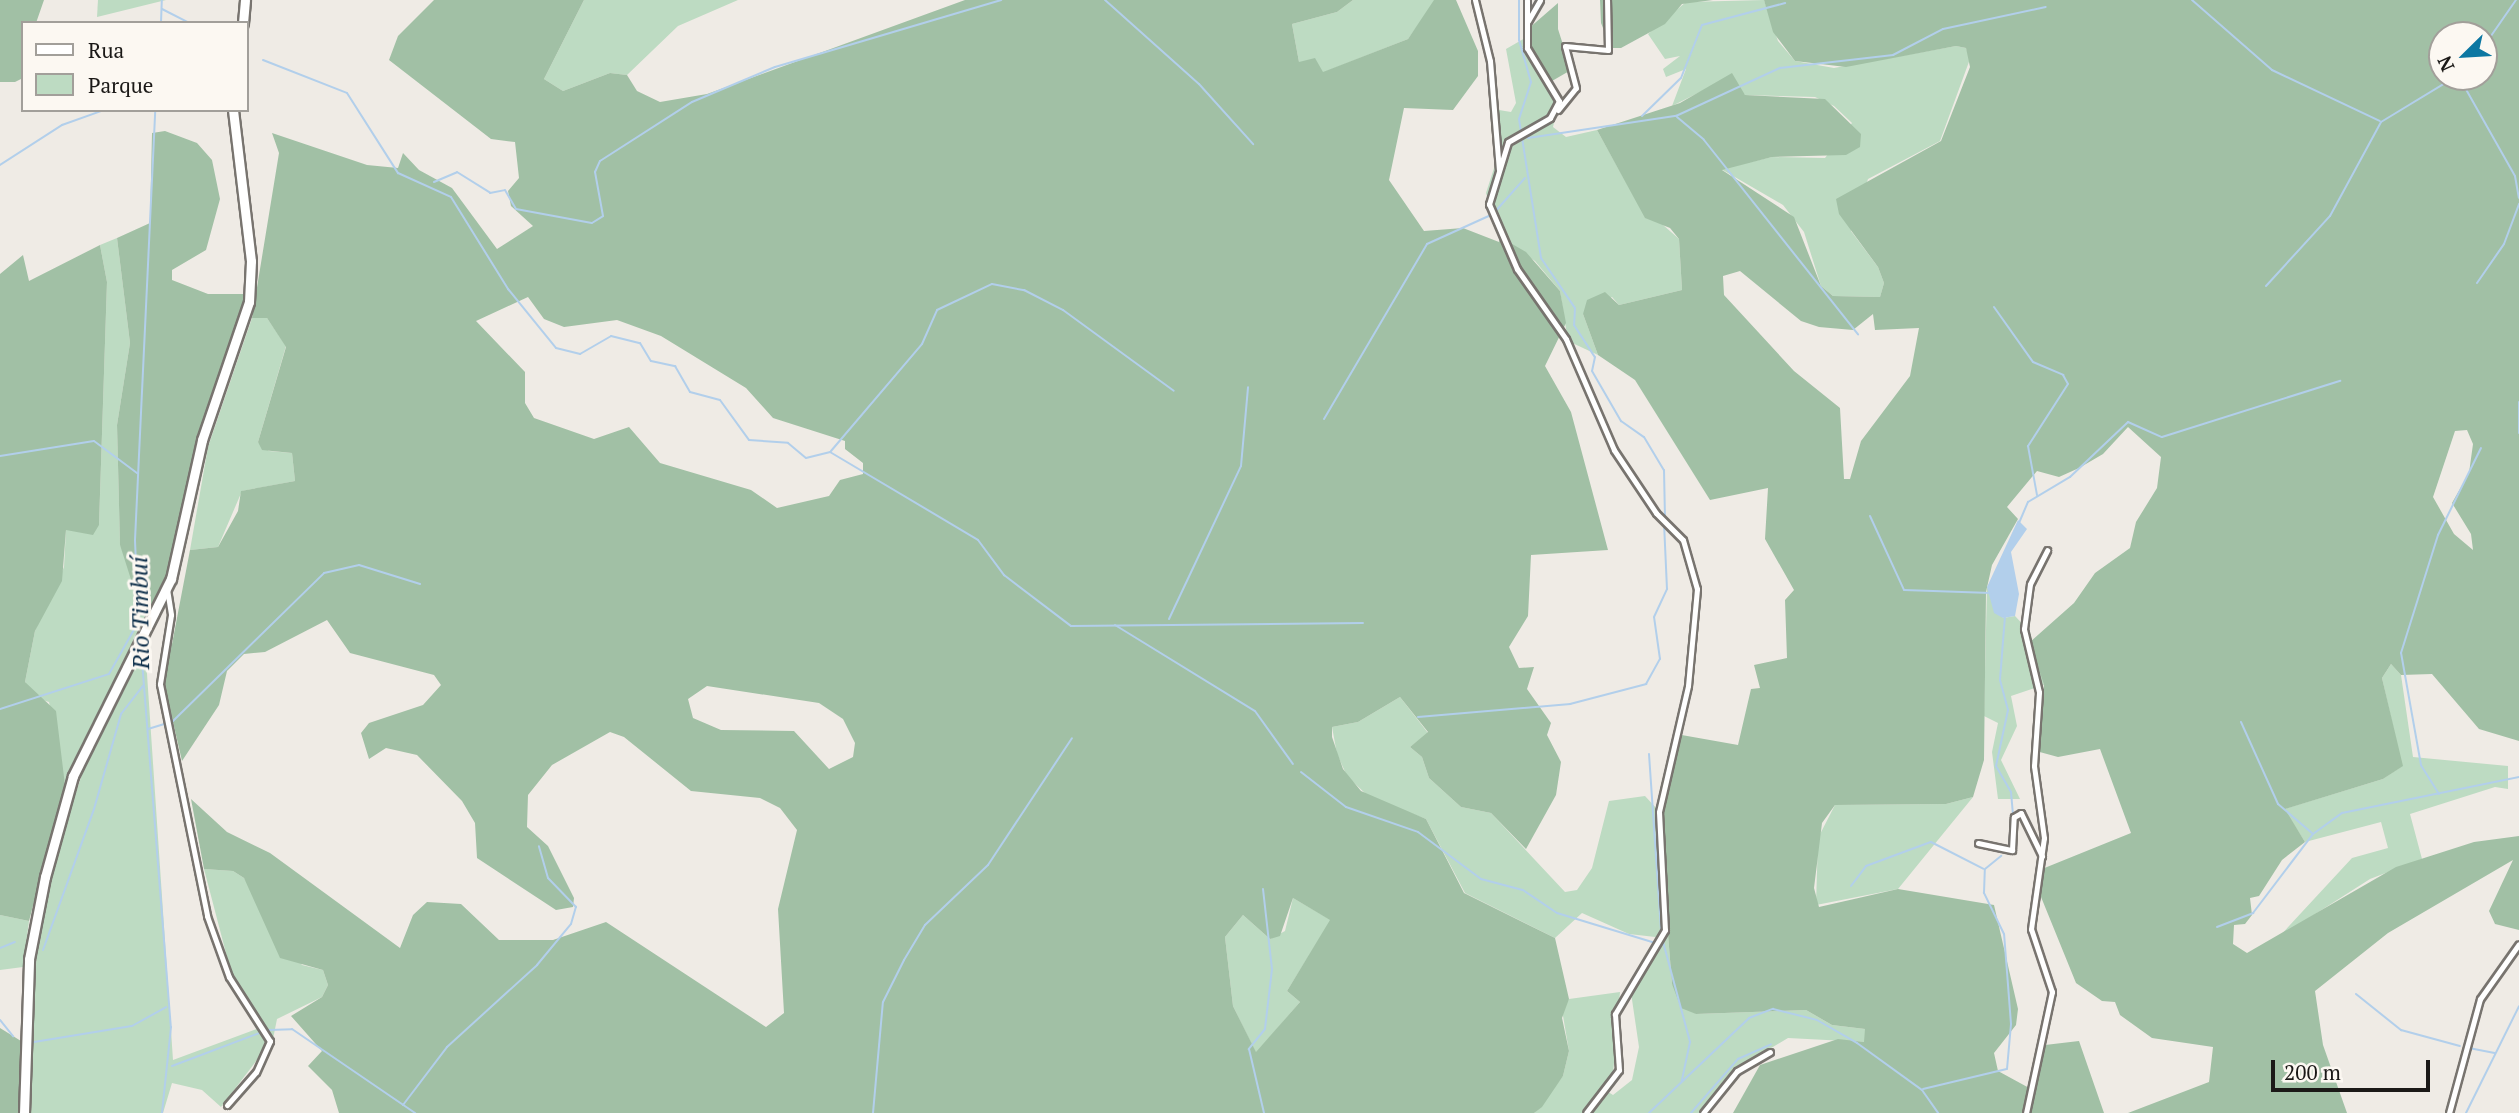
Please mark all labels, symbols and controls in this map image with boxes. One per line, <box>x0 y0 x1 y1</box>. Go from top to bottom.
legend <box>21 21 248 112</box>
north arrow <box>2428 21 2498 91</box>
text: Rua <box>88 36 124 64</box>
text: N <box>2431 52 2460 76</box>
text: Parque <box>88 71 153 99</box>
water label: Rio Timbuí <box>125 556 155 670</box>
scale bar <box>2274 1046 2433 1090</box>
text: 200 m <box>2284 1058 2341 1086</box>

